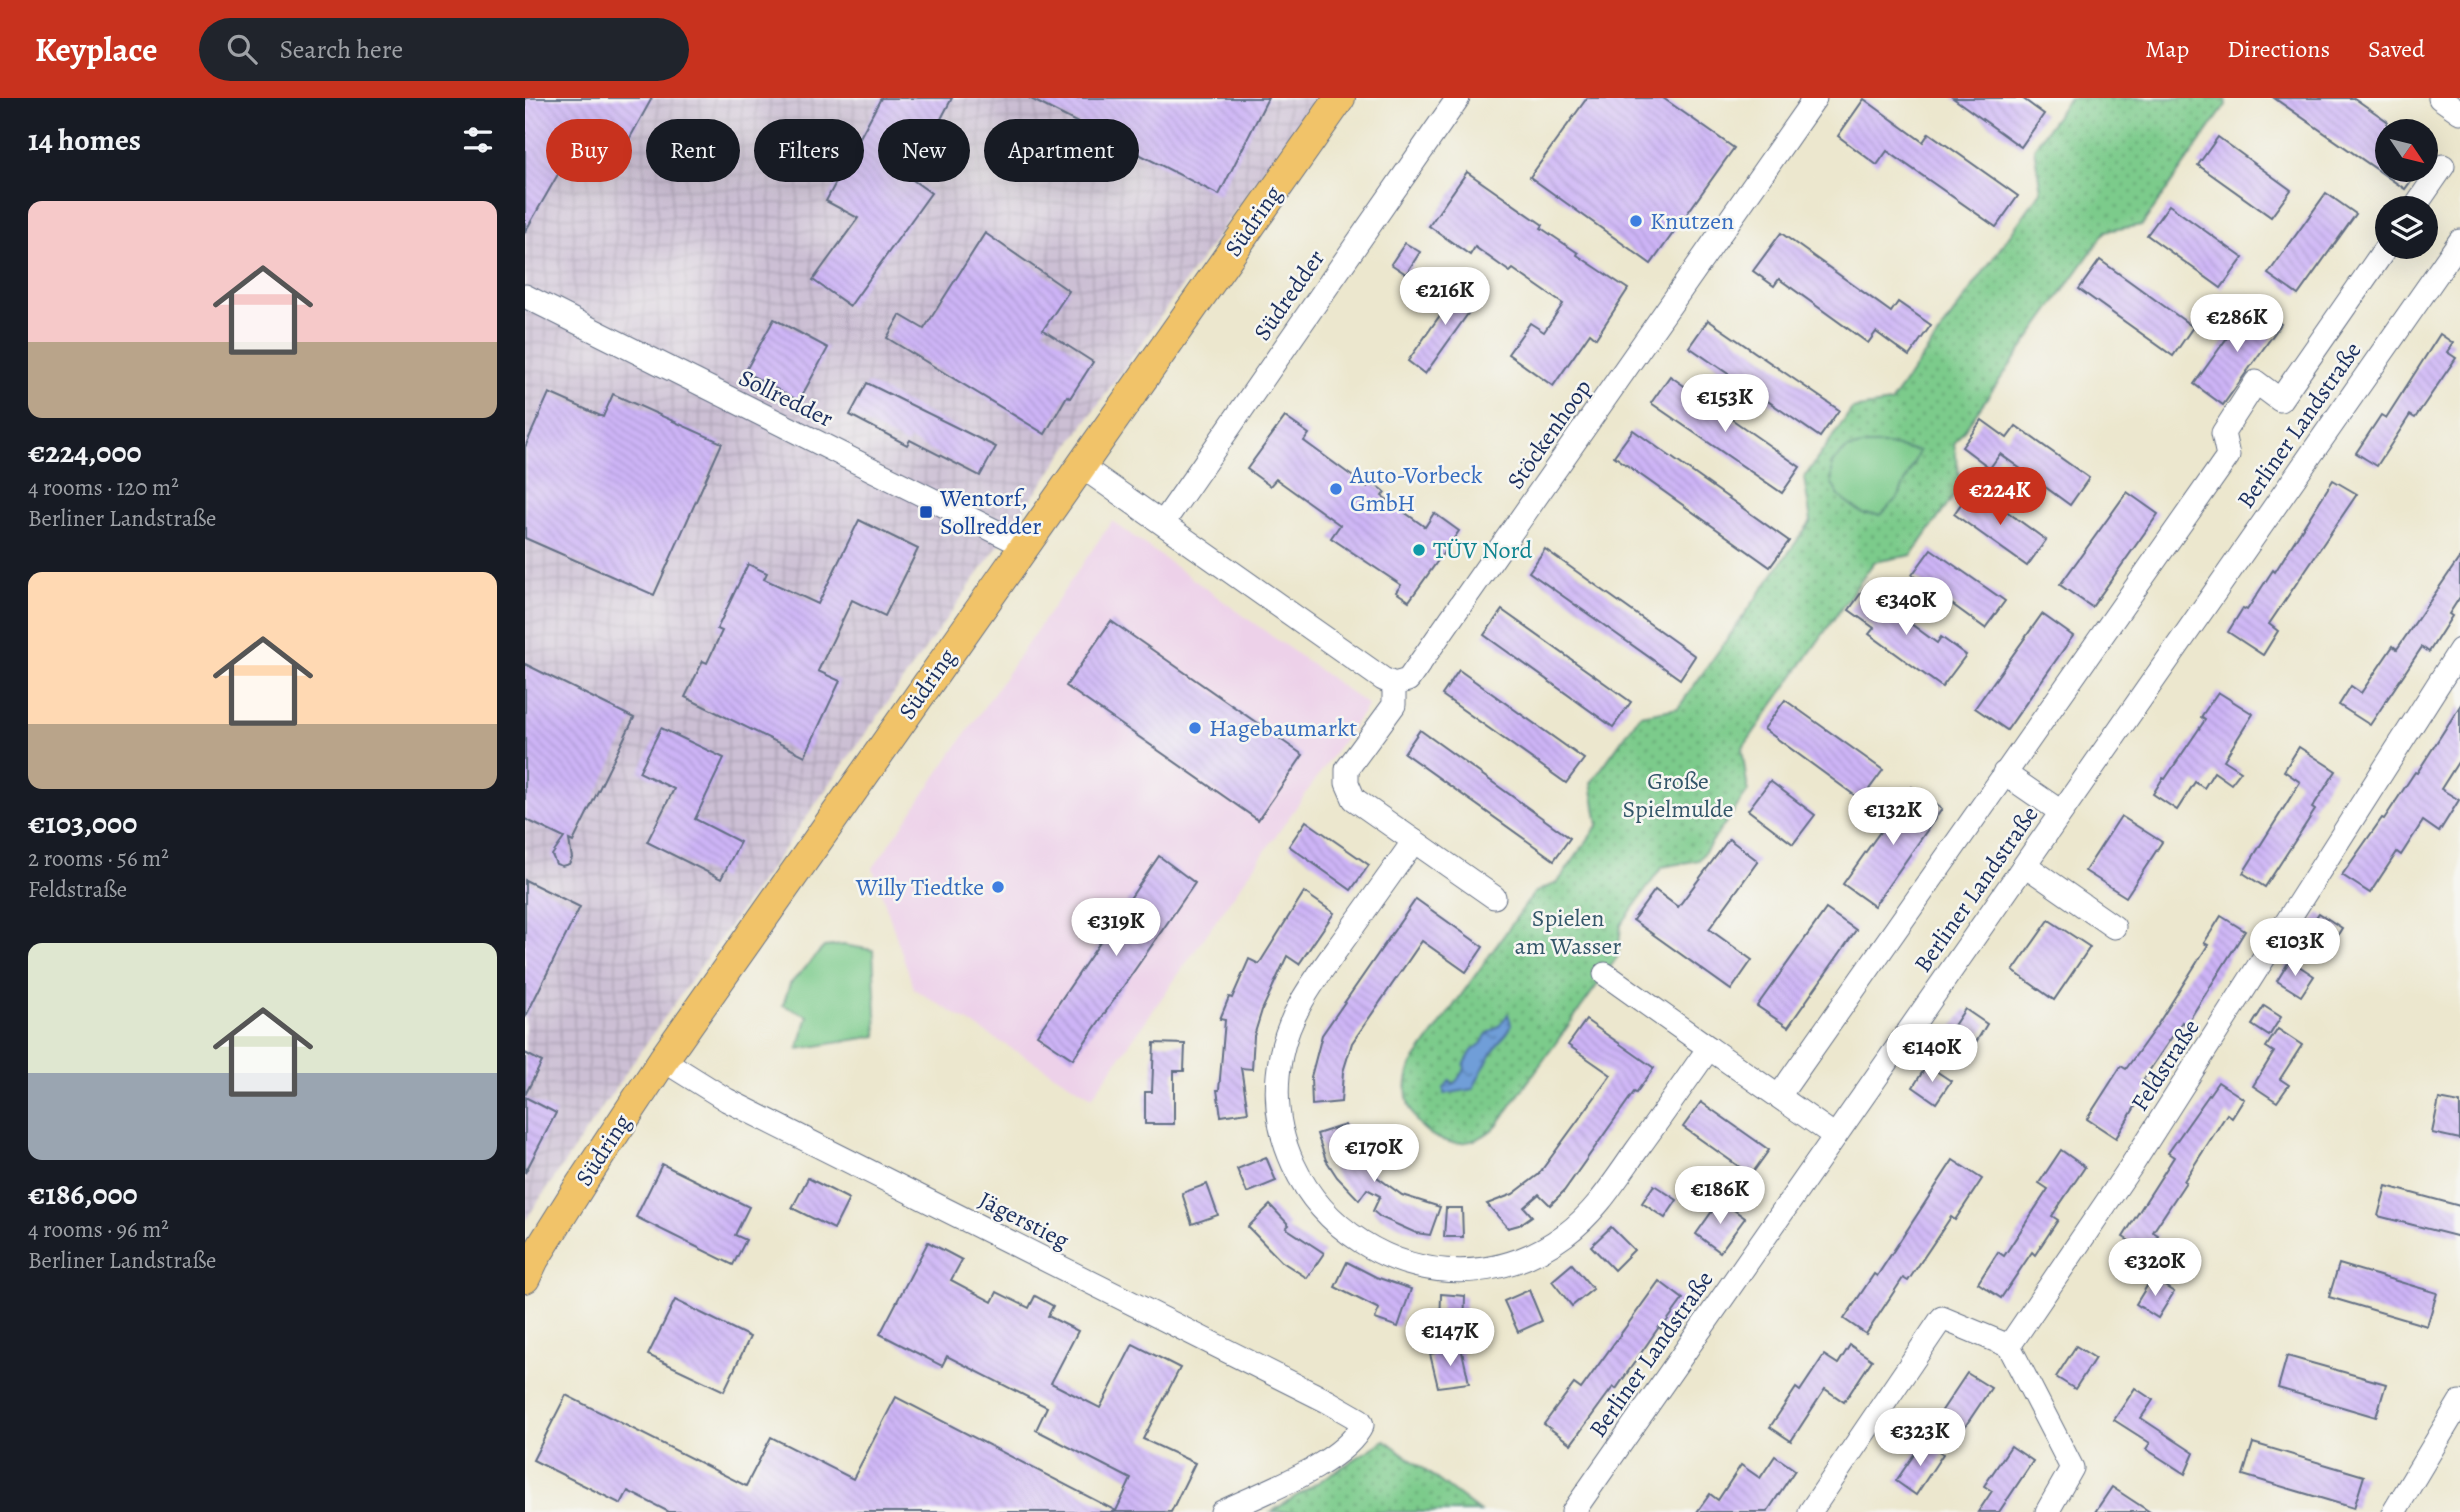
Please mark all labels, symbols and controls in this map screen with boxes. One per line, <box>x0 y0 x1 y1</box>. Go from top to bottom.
search box <box>199 18 689 81</box>
text: Keyplace <box>35 27 157 72</box>
icon: search <box>223 30 261 68</box>
text: Search here <box>279 32 403 67</box>
text: Map <box>2145 33 2189 65</box>
text: Directions <box>2227 33 2330 65</box>
text: Saved <box>2368 33 2425 65</box>
chip: Buy <box>546 119 632 182</box>
chip: Rent <box>646 119 740 182</box>
chip: Filters <box>754 119 864 182</box>
chip: New <box>878 119 970 182</box>
chip: Apartment <box>984 119 1139 182</box>
north arrow <box>2375 119 2438 182</box>
map controls <box>2375 119 2438 259</box>
text: 14 homes <box>28 120 141 160</box>
icon: filters <box>459 121 497 159</box>
street label: Südring <box>1217 179 1289 263</box>
button: layers <box>2375 196 2438 259</box>
place label: Knutzen <box>1650 205 1734 237</box>
marker: Knutzen <box>1628 213 1644 229</box>
street label: Südredder <box>1246 243 1332 347</box>
icon: home <box>200 247 326 373</box>
pin: €216K <box>1396 268 1494 327</box>
text: €216K <box>1416 274 1474 305</box>
pin: €286K <box>2188 294 2286 354</box>
text: €286K <box>2206 301 2268 332</box>
street label: Berliner Landstraße <box>2230 335 2368 515</box>
street label: Sollredder <box>733 361 839 435</box>
street label: Stöckenhoop <box>1499 373 1599 495</box>
pin: €153K <box>1676 374 1774 434</box>
text: €153K <box>1697 381 1753 412</box>
text: €224,000 <box>28 432 142 472</box>
place label: Auto-Vorbeck GmbH <box>1349 459 1483 519</box>
pin: €224K <box>1951 468 2049 527</box>
text: 4 rooms · 120 m² <box>28 472 179 503</box>
text: €224K <box>1969 474 2031 505</box>
marker: Auto-Vorbeck GmbH <box>1328 481 1344 497</box>
place label: Wentorf, Sollredder <box>939 482 1041 542</box>
text: Berliner Landstraße <box>28 503 216 534</box>
marker: Wentorf, Sollredder <box>918 504 934 520</box>
place label: TÜV Nord <box>1433 534 1533 566</box>
marker: TÜV Nord <box>1411 542 1427 558</box>
pin: €340K <box>1857 578 1955 637</box>
text: €340K <box>1876 584 1936 615</box>
icon: home <box>200 618 326 744</box>
street label: Südring <box>891 642 963 726</box>
place label: Hagebaumarkt <box>1209 712 1357 744</box>
marker: Hagebaumarkt <box>1187 720 1203 736</box>
park label: Große Spielmulde <box>1622 765 1734 825</box>
pin: €132K <box>1844 788 1942 847</box>
text: €132K <box>1864 794 1922 825</box>
street label: Berliner Landstraße <box>1907 799 2045 979</box>
text: €103,000 <box>28 803 137 843</box>
text: 2 rooms · 56 m² <box>28 843 169 874</box>
place label: Willy Tiedtke <box>855 871 984 903</box>
text: Feldstraße <box>28 874 127 905</box>
marker: Willy Tiedtke <box>990 879 1006 895</box>
pin: €319K <box>1067 898 1165 958</box>
park label: Spielen am Wasser <box>1515 902 1621 962</box>
text: €319K <box>1087 905 1145 936</box>
pin: €103K <box>2246 918 2344 978</box>
text: €103K <box>2266 925 2324 956</box>
icon: home <box>200 989 326 1115</box>
street label: Feldstraße <box>2123 1013 2207 1117</box>
pin: €140K <box>1883 1024 1981 1084</box>
text: €140K <box>1903 1031 1961 1062</box>
street label: Südring <box>568 1108 638 1192</box>
pin: €170K <box>1325 1124 1423 1184</box>
text: €170K <box>1345 1131 1403 1162</box>
pin: €186K <box>1671 1166 1769 1226</box>
text: €186K <box>1691 1173 1749 1204</box>
text: €186,000 <box>28 1174 138 1214</box>
street label: Jägerstieg <box>973 1184 1075 1256</box>
text: 4 rooms · 96 m² <box>28 1214 169 1245</box>
pin: €320K <box>2106 1238 2204 1298</box>
text: Berliner Landstraße <box>28 1245 216 1276</box>
text: €320K <box>2125 1245 2185 1276</box>
street label: Berliner Landstraße <box>1582 1264 1720 1444</box>
pin: €147K <box>1401 1308 1499 1368</box>
text: €147K <box>1421 1315 1479 1346</box>
pin: €323K <box>1871 1408 1969 1468</box>
text: €323K <box>1890 1415 1950 1446</box>

